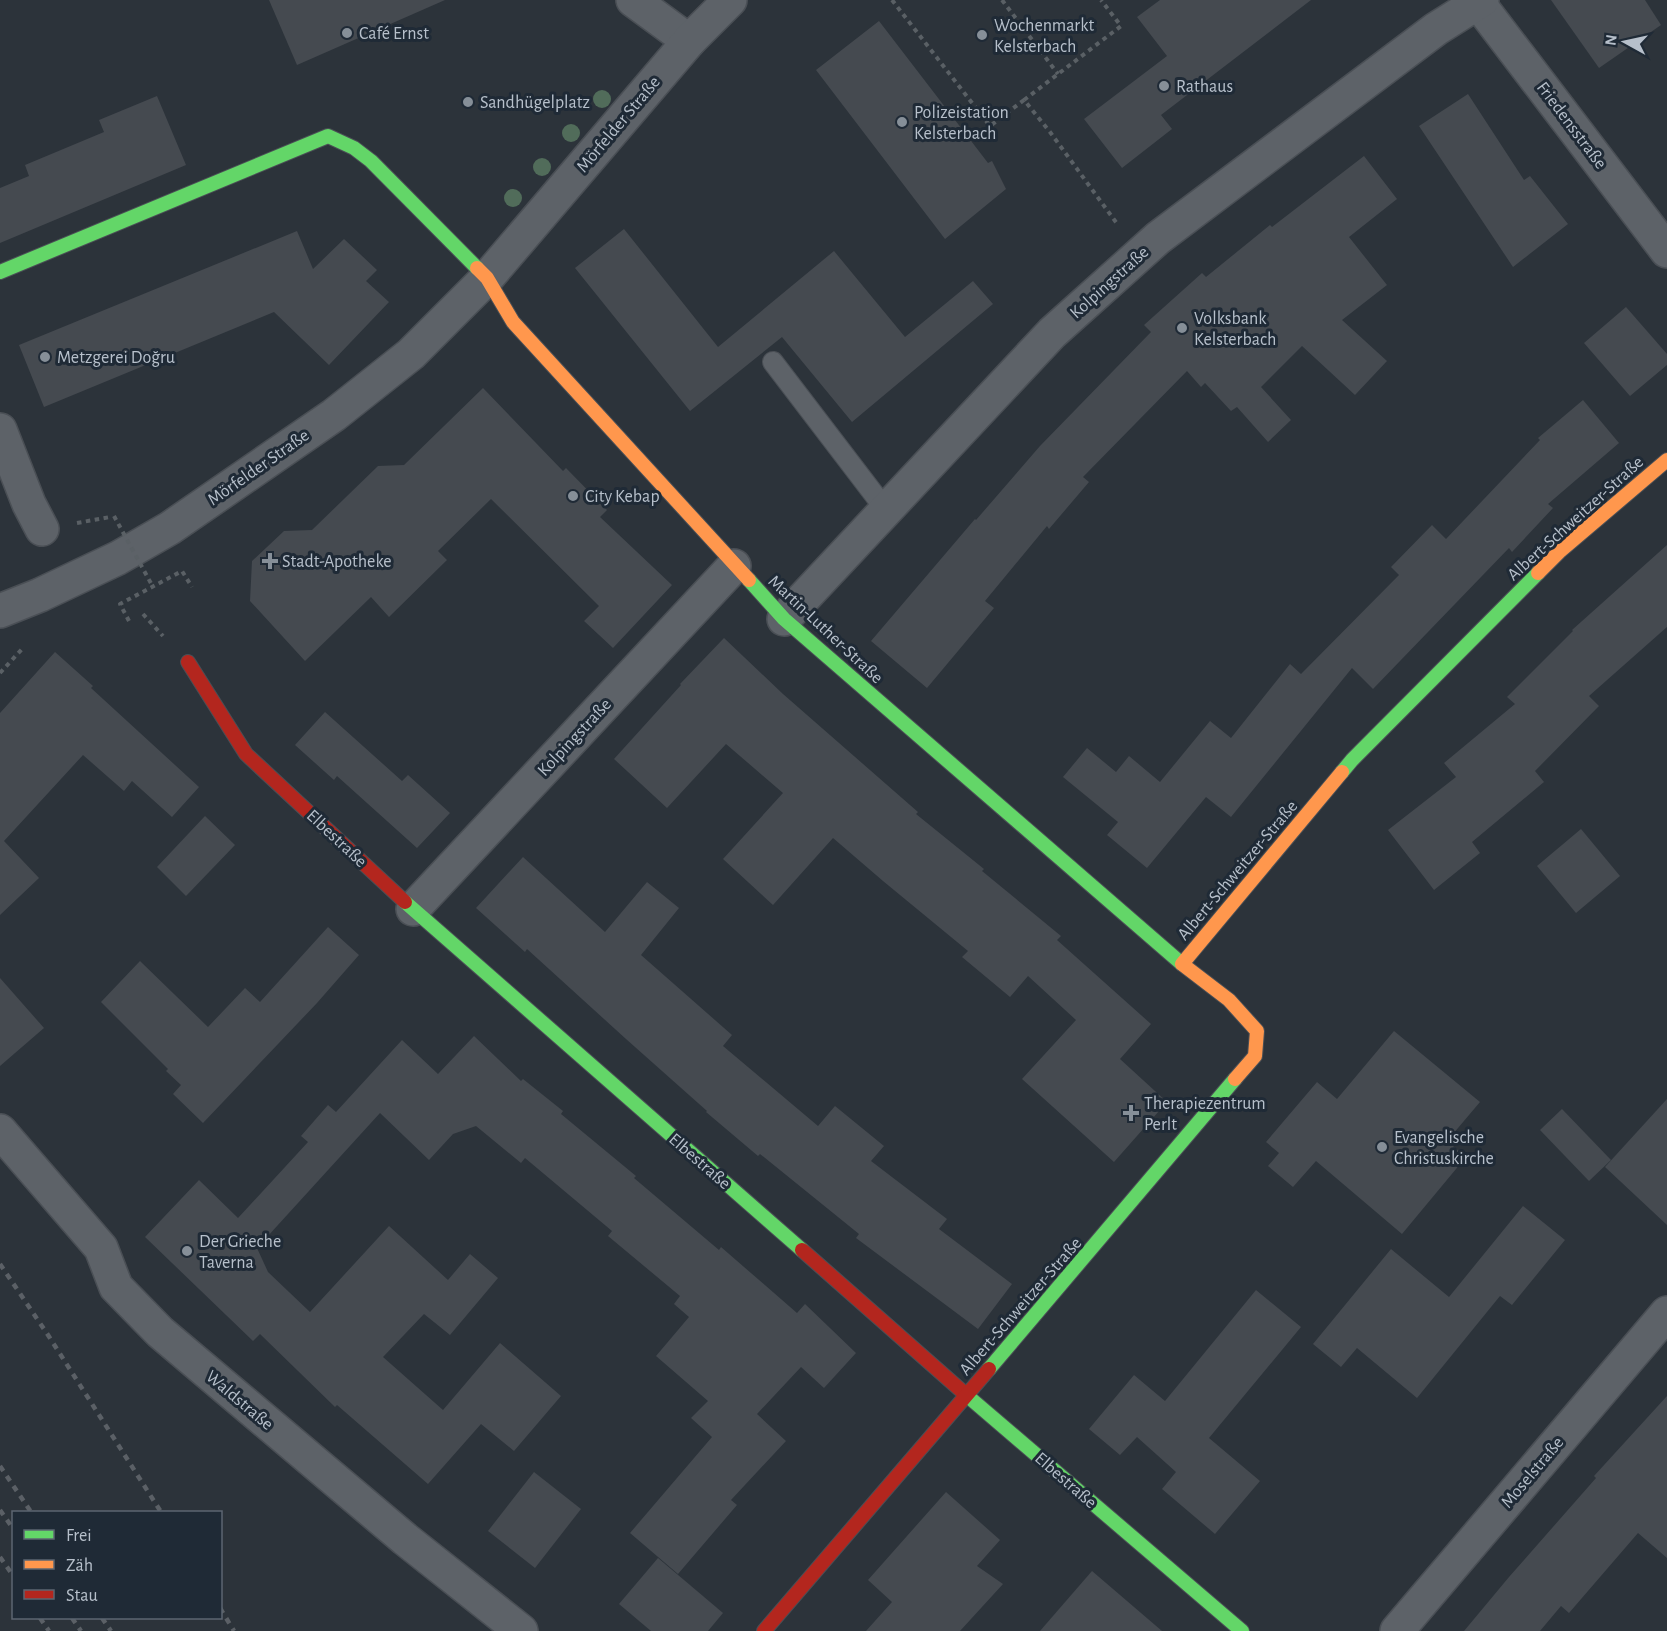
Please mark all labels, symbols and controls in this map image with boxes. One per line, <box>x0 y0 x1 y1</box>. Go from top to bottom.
north arrow <box>1595 12 1655 72</box>
place label: Wochenmarkt Kelsterbach <box>994 17 1094 56</box>
place label: Café Ernst <box>359 25 429 43</box>
marker: Café Ernst <box>340 26 354 40</box>
marker: Wochenmarkt Kelsterbach <box>975 28 989 42</box>
text: N <box>1602 33 1620 47</box>
street label: Mörfelder Straße <box>574 73 664 176</box>
place label: Rathaus <box>1176 78 1233 96</box>
marker: Rathaus <box>1157 79 1171 93</box>
street label: Friedensstraße <box>1533 79 1610 172</box>
place label: Sandhügelplatz <box>480 94 590 112</box>
marker: Sandhügelplatz <box>461 95 475 109</box>
place label: Polizeistation Kelsterbach <box>914 104 1009 143</box>
marker: Polizeistation Kelsterbach <box>895 115 909 129</box>
street label: Kolpingstraße <box>1067 243 1152 323</box>
place label: Volksbank Kelsterbach <box>1194 310 1276 349</box>
marker: Volksbank Kelsterbach <box>1175 321 1189 335</box>
place label: Metzgerei Doğru <box>57 349 175 367</box>
marker: Metzgerei Doğru <box>38 350 52 364</box>
street label: Mörfelder Straße <box>205 426 313 509</box>
street label: Albert-Schweitzer-Straße <box>1504 453 1647 584</box>
place label: City Kebap <box>585 488 660 506</box>
marker: City Kebap <box>566 489 580 503</box>
place label: Stadt-Apotheke <box>282 553 392 571</box>
marker: Stadt-Apotheke <box>263 554 277 568</box>
street label: Martin-Luther-Straße <box>764 572 886 687</box>
street label: Kolpingstraße <box>534 695 615 780</box>
street label: Albert-Schweitzer-Straße <box>1174 797 1301 944</box>
street label: Elbestraße <box>303 806 370 871</box>
place label: Therapiezentrum Perlt <box>1144 1095 1266 1134</box>
marker: Therapiezentrum Perlt <box>1122 1104 1140 1122</box>
place label: Evangelische Christuskirche <box>1394 1129 1494 1168</box>
street label: Elbestraße <box>665 1130 734 1193</box>
marker: Evangelische Christuskirche <box>1375 1140 1389 1154</box>
place label: Der Grieche Taverna <box>199 1233 281 1272</box>
street label: Albert-Schweitzer-Straße <box>956 1234 1085 1379</box>
marker: Der Grieche Taverna <box>180 1244 194 1258</box>
street label: Waldstraße <box>202 1368 276 1434</box>
street label: Moselstraße <box>1498 1434 1568 1512</box>
street label: Elbestraße <box>1031 1449 1100 1512</box>
legend <box>12 1511 222 1619</box>
text: Frei <box>66 1527 92 1545</box>
text: Zäh <box>66 1557 93 1575</box>
text: Stau <box>66 1587 98 1605</box>

